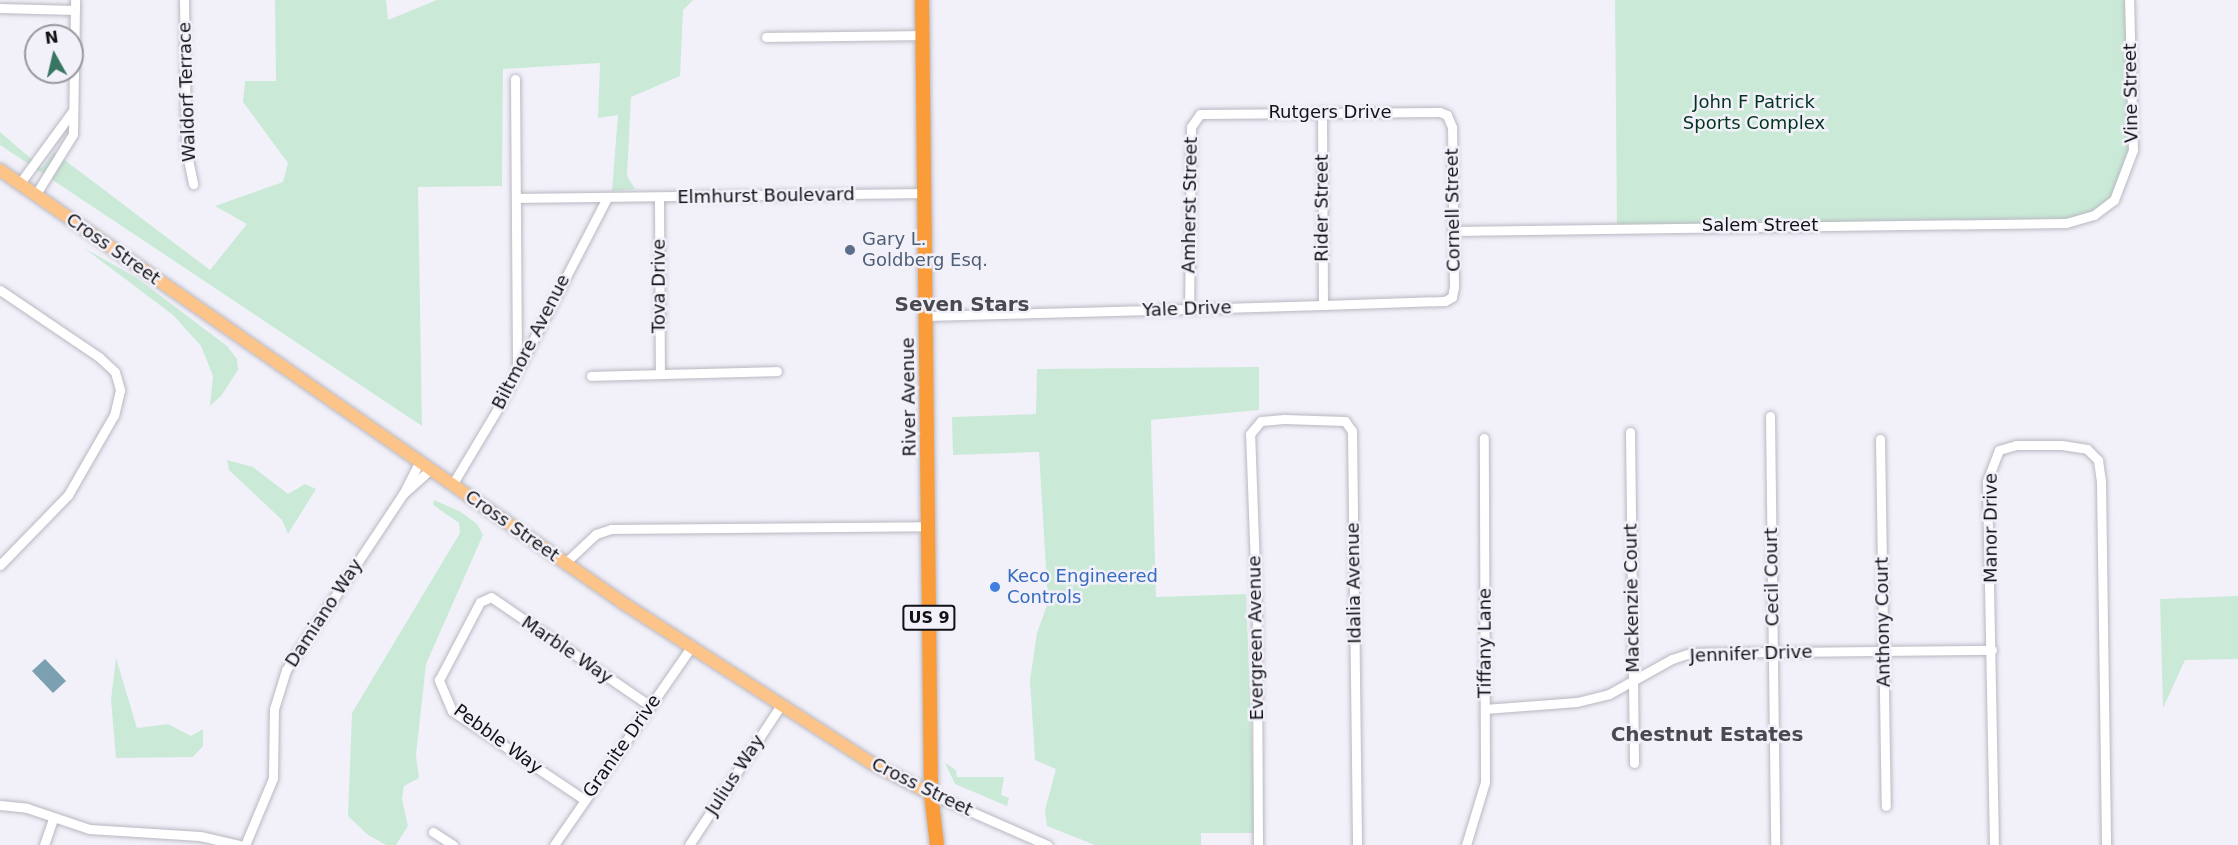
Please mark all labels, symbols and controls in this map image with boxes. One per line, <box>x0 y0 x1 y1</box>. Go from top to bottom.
street label: Waldorf Terrace <box>174 22 200 162</box>
north arrow <box>24 24 84 84</box>
text: N <box>44 27 60 48</box>
street label: Vine Street <box>2119 43 2143 143</box>
park label: John F Patrick Sports Complex <box>1683 92 1825 134</box>
street label: Rutgers Drive <box>1268 101 1392 123</box>
street label: Amherst Street <box>1178 137 1202 273</box>
street label: Cornell Street <box>1441 148 1465 272</box>
street label: Rider Street <box>1311 154 1333 262</box>
street label: Elmhurst Boulevard <box>677 184 855 208</box>
street label: Cross Street <box>62 209 164 289</box>
street label: Salem Street <box>1702 214 1818 236</box>
place label: Gary L. Goldberg Esq. <box>862 229 988 272</box>
street label: Tova Drive <box>648 239 670 333</box>
marker: Gary L. Goldberg Esq. <box>843 243 857 257</box>
street label: Biltmore Avenue <box>488 271 574 413</box>
district label: Seven Stars <box>894 292 1030 316</box>
street label: Yale Drive <box>1142 297 1232 321</box>
street label: River Avenue <box>897 337 921 457</box>
street label: Manor Drive <box>1980 473 2002 583</box>
street label: Cross Street <box>461 486 563 566</box>
street label: Idalia Avenue <box>1342 522 1366 644</box>
street label: Mackenzie Court <box>1620 523 1644 673</box>
street label: Cecil Court <box>1760 527 1784 627</box>
street label: Damiano Way <box>281 555 367 671</box>
street label: Evergreen Avenue <box>1244 555 1268 721</box>
street label: Anthony Court <box>1871 557 1895 687</box>
place label: Keco Engineered Controls <box>1007 566 1158 608</box>
marker: Keco Engineered Controls <box>988 580 1002 594</box>
street label: Tiffany Lane <box>1474 588 1496 698</box>
road number: US 9 <box>902 605 956 631</box>
street label: Marble Way <box>517 612 617 688</box>
street label: Jennifer Drive <box>1689 641 1813 667</box>
street label: Granite Drive <box>579 690 665 802</box>
street label: Pebble Way <box>449 700 547 778</box>
district label: Chestnut Estates <box>1611 722 1803 746</box>
street label: Julius Way <box>701 731 769 819</box>
street label: Cross Street <box>868 753 976 821</box>

